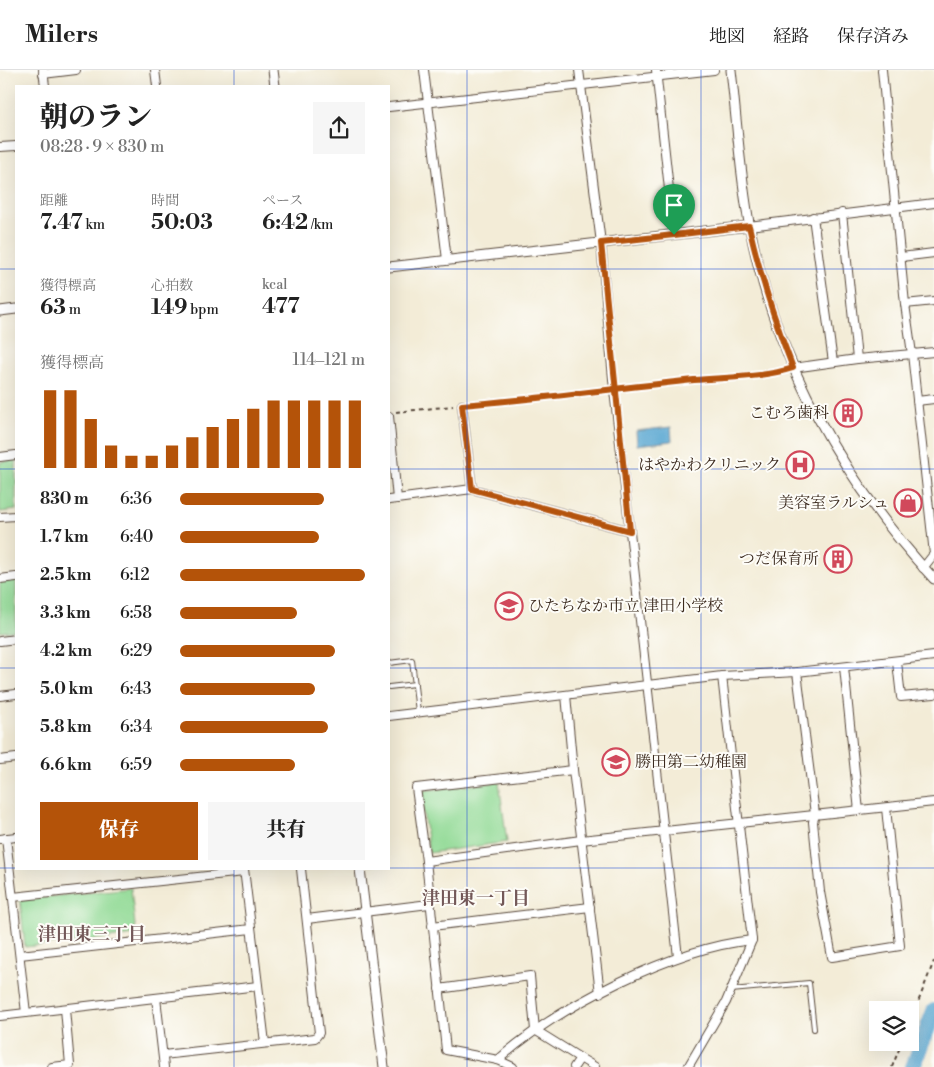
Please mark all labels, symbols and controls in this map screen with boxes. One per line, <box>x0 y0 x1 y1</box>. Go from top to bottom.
text: Milers <box>25 20 98 50</box>
text: 地図 <box>709 25 745 48</box>
text: 経路 <box>773 25 809 48</box>
text: 保存済み <box>837 25 909 48</box>
text: 朝のラン <box>40 100 152 135</box>
button: share <box>313 102 365 154</box>
text: 08:28 · 9 × 830 m <box>40 137 164 157</box>
pin <box>653 184 695 235</box>
icon: arrive <box>660 191 688 219</box>
text: 距離 <box>40 192 68 210</box>
text: 時間 <box>151 192 179 210</box>
text: ペース <box>262 192 303 210</box>
text: 7.47 <box>40 210 83 236</box>
text: 50:03 <box>151 210 213 236</box>
text: 6:42 <box>262 210 308 236</box>
text: km <box>83 216 105 234</box>
text: /km <box>308 216 333 234</box>
text: kcal <box>262 276 287 294</box>
text: 獲得標高 <box>40 277 96 295</box>
text: 心拍数 <box>151 277 193 295</box>
text: 477 <box>262 294 300 320</box>
text: 63 <box>40 295 66 321</box>
text: 149 <box>151 295 187 321</box>
text: m <box>66 301 81 319</box>
text: bpm <box>187 301 219 319</box>
text: 114–121 m <box>292 350 365 370</box>
text: 獲得標高 <box>40 353 104 373</box>
building icon: こむろ歯科 <box>833 398 863 428</box>
place label: こむろ歯科 <box>749 403 829 423</box>
hospital icon: はやかわクリニック <box>785 450 815 480</box>
place label: はやかわクリニック <box>638 455 781 475</box>
shop icon: 美容室ラルシュ <box>893 488 923 518</box>
text: 830 m <box>40 489 89 509</box>
text: 6:36 <box>120 489 152 509</box>
place label: 美容室ラルシュ <box>778 493 889 513</box>
text: 1.7 km <box>40 527 89 547</box>
text: 6:40 <box>120 527 153 547</box>
building icon: つだ保育所 <box>823 544 853 574</box>
place label: つだ保育所 <box>739 549 819 569</box>
text: 2.5 km <box>40 565 91 585</box>
text: 6:12 <box>120 565 150 585</box>
school or university icon: ひたちなか市立 津田小学校 <box>494 591 524 621</box>
place label: ひたちなか市立 津田小学校 <box>528 596 723 616</box>
text: 3.3 km <box>40 603 91 623</box>
text: 6:58 <box>120 603 152 623</box>
text: 4.2 km <box>40 641 92 661</box>
text: 6:29 <box>120 641 152 661</box>
text: 5.0 km <box>40 679 93 699</box>
text: 6:43 <box>120 679 152 699</box>
text: 5.8 km <box>40 717 92 737</box>
text: 6:34 <box>120 717 152 737</box>
school or university icon: 勝田第二幼稚園 <box>601 747 631 777</box>
place label: 勝田第二幼稚園 <box>635 752 747 772</box>
text: 6.6 km <box>40 755 92 775</box>
text: 6:59 <box>120 755 152 775</box>
button: 保存 <box>40 802 198 860</box>
button: 共有 <box>208 802 365 860</box>
district label: 津田東一丁目 <box>422 887 530 910</box>
district label: 津田東三丁目 <box>38 923 146 946</box>
map controls <box>869 1001 919 1051</box>
button: layers <box>869 1001 919 1051</box>

